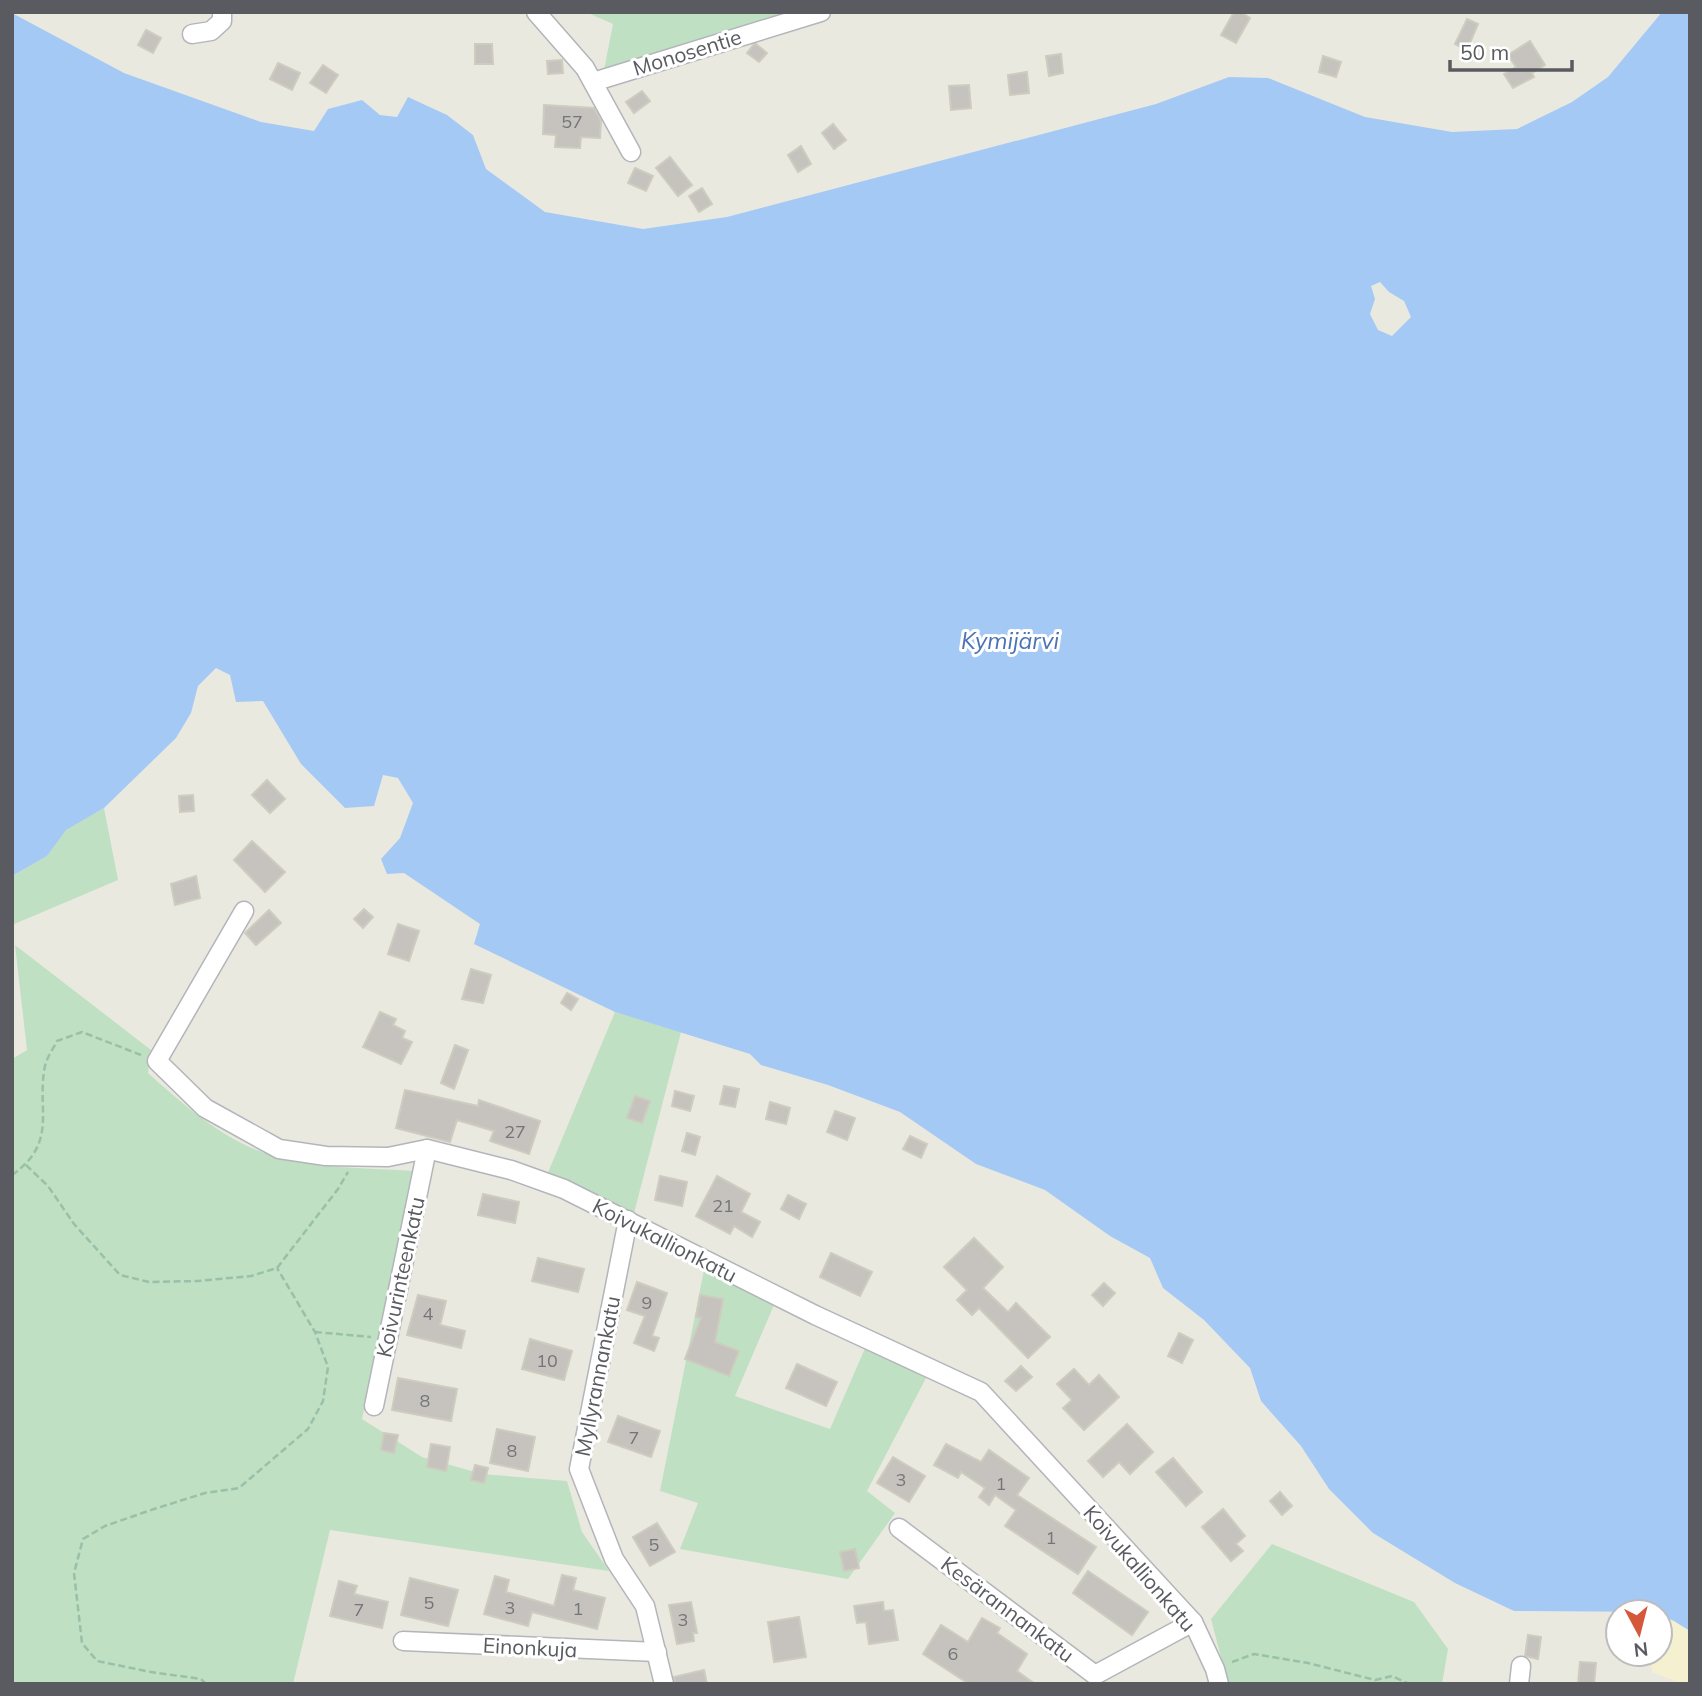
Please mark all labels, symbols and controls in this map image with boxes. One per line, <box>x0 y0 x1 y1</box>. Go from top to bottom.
street label: Monosentie <box>630 23 744 81</box>
scale bar <box>1450 28 1572 72</box>
text: 50 m <box>1460 39 1509 65</box>
house number: 57 <box>561 110 583 133</box>
water label: Kymijärvi <box>961 626 1059 655</box>
house number: 27 <box>504 1120 526 1143</box>
street label: Koivukallionkatu <box>588 1192 742 1288</box>
street label: Koivurinteenkatu <box>370 1194 430 1360</box>
house number: 21 <box>712 1194 734 1217</box>
house number: 9 <box>642 1291 652 1314</box>
street label: Myllyrannankatu <box>569 1294 625 1458</box>
house number: 4 <box>423 1302 434 1325</box>
house number: 10 <box>536 1349 558 1372</box>
house number: 8 <box>420 1389 430 1412</box>
house number: 7 <box>629 1426 639 1449</box>
house number: 8 <box>507 1439 517 1462</box>
house number: 3 <box>896 1468 906 1491</box>
house number: 1 <box>996 1472 1006 1495</box>
street label: Koivukallionkatu <box>1078 1500 1202 1636</box>
house number: 1 <box>1046 1526 1056 1549</box>
house number: 5 <box>649 1533 660 1556</box>
street label: Kesärannankatu <box>936 1550 1080 1668</box>
house number: 5 <box>424 1591 435 1614</box>
house number: 3 <box>505 1596 515 1619</box>
house number: 1 <box>573 1597 583 1620</box>
house number: 7 <box>354 1598 364 1621</box>
north arrow <box>1604 1598 1674 1668</box>
house number: 3 <box>678 1608 688 1631</box>
street label: Einonkuja <box>482 1632 578 1662</box>
text: N <box>1632 1637 1650 1663</box>
house number: 6 <box>948 1642 958 1665</box>

